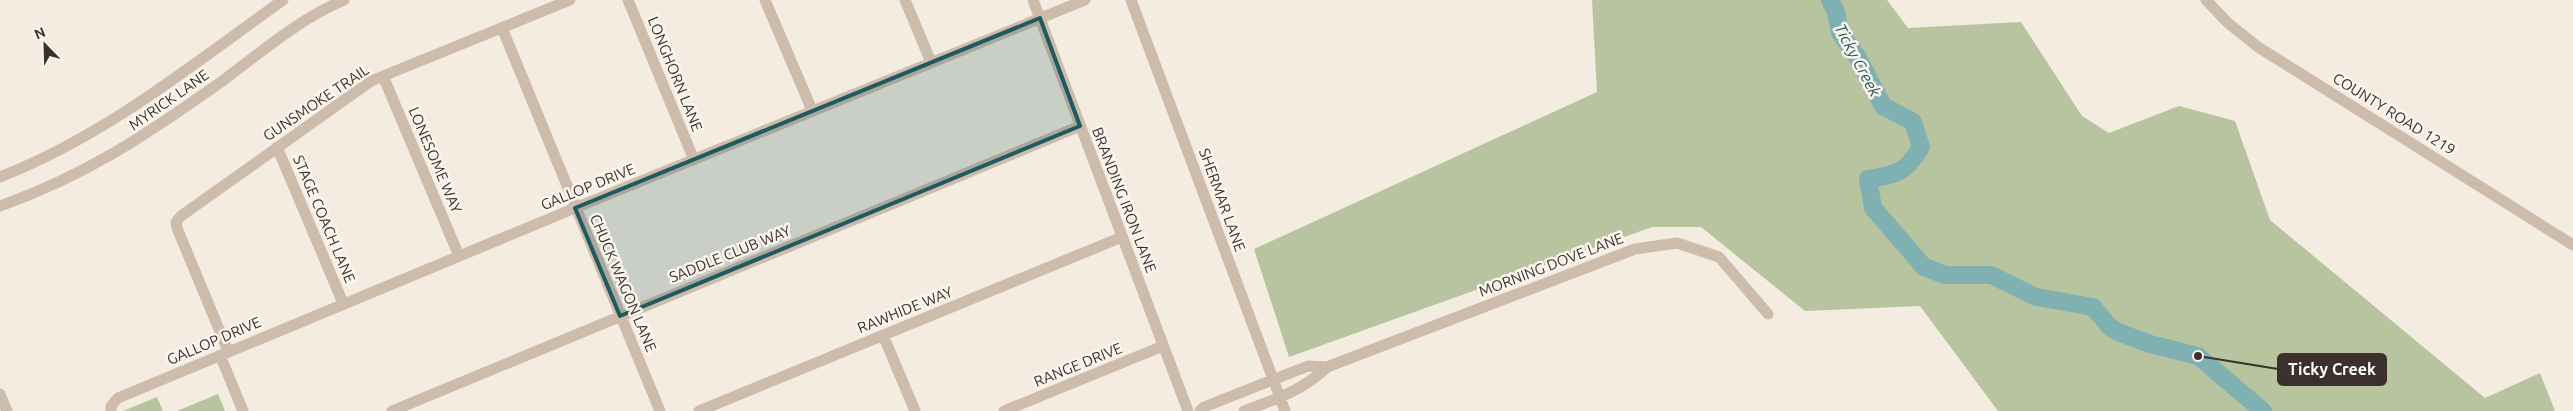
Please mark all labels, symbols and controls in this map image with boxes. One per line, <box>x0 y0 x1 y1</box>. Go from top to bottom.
street label: LONGHORN LANE <box>645 14 706 134</box>
north arrow <box>20 20 70 70</box>
water label: Ticky Creek <box>1831 20 1885 100</box>
text: N <box>32 24 48 42</box>
street label: GUNSMOKE TRAIL <box>260 61 372 144</box>
street label: MYRICK LANE <box>125 66 212 133</box>
street label: COUNTY ROAD 1219 <box>2330 69 2459 158</box>
street label: LONESOME WAY <box>405 104 466 216</box>
street label: BRANDING IRON LANE <box>1089 125 1160 275</box>
street label: SHERMAR LANE <box>1196 146 1249 254</box>
street label: STAGE COACH LANE <box>290 152 359 285</box>
street label: GALLOP DRIVE <box>538 160 637 213</box>
street label: CHUCK WAGON LANE <box>587 212 660 354</box>
street label: SADDLE CLUB WAY <box>667 221 793 286</box>
street label: MORNING DOVE LANE <box>1476 229 1625 300</box>
street label: RAWHIDE WAY <box>855 283 955 336</box>
street label: GALLOP DRIVE <box>164 313 263 368</box>
street label: RANGE DRIVE <box>1031 339 1124 390</box>
callout: Ticky Creek <box>2278 354 2386 385</box>
text: Ticky Creek <box>2288 360 2376 378</box>

